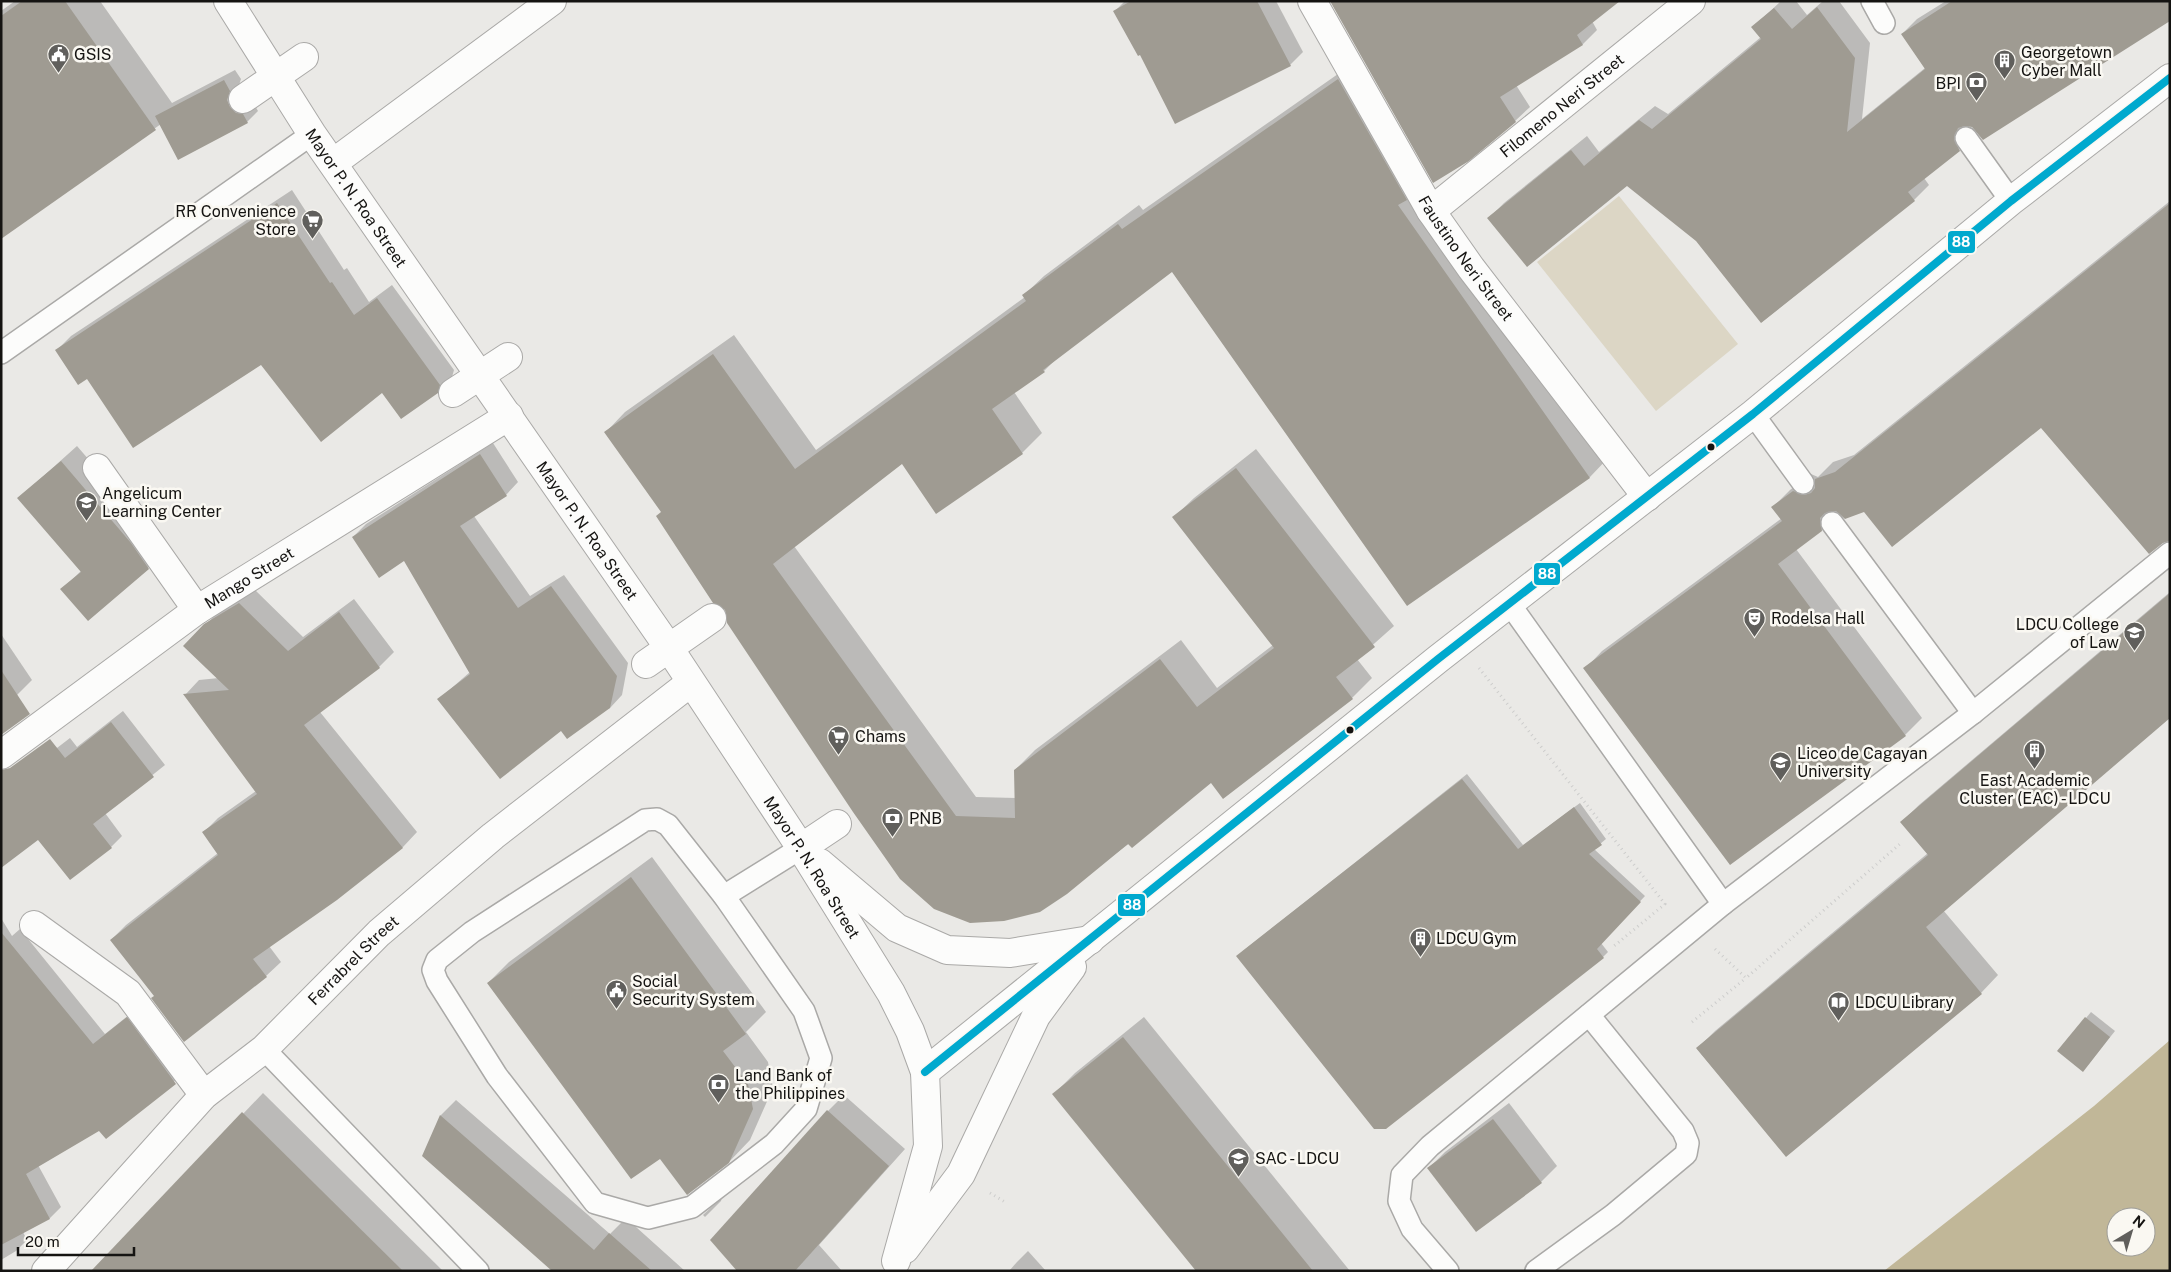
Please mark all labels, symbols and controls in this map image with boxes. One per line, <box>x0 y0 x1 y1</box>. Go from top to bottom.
public building icon: GSIS <box>46 42 70 73</box>
place label: Georgetown Cyber Mall <box>2021 43 2112 80</box>
place label: GSIS <box>74 45 112 64</box>
building icon: Georgetown Cyber Mall <box>1993 49 2017 80</box>
street label: Filomeno Neri Street <box>1496 50 1628 161</box>
bank icon: BPI <box>1965 71 1989 102</box>
place label: BPI <box>1935 74 1961 93</box>
street label: Mayor P. N. Roa Street <box>302 125 411 271</box>
street label: Faustino Neri Street <box>1415 192 1517 324</box>
place label: RR Convenience Store <box>175 202 296 239</box>
supermarket icon: RR Convenience Store <box>300 208 324 239</box>
line badge: 88 <box>1947 230 1976 254</box>
text: 88 <box>1952 234 1970 250</box>
unlabelled marker <box>1706 442 1716 452</box>
street label: Mayor P. N. Roa Street <box>533 457 642 604</box>
place label: Angelicum Learning Center <box>102 484 222 521</box>
school or university icon: Angelicum Learning Center <box>74 490 98 521</box>
street label: Mango Street <box>201 543 297 613</box>
line badge: 88 <box>1533 562 1561 586</box>
text: 88 <box>1538 566 1556 582</box>
theatre icon: Rodelsa Hall <box>1743 606 1767 637</box>
place label: Rodelsa Hall <box>1771 609 1865 628</box>
place label: LDCU College of Law <box>2016 615 2120 652</box>
school or university icon: LDCU College of Law <box>2123 621 2147 652</box>
supermarket icon: Chams <box>827 724 851 755</box>
unlabelled marker <box>1345 725 1355 735</box>
place label: Chams <box>855 727 906 746</box>
building icon: East Academic Cluster (EAC) - LDCU <box>2023 739 2047 770</box>
place label: Liceo de Cagayan University <box>1797 744 1927 781</box>
school or university icon: Liceo de Cagayan University <box>1769 750 1793 781</box>
place label: East Academic Cluster (EAC) - LDCU <box>1959 771 2111 808</box>
street label: Mayor P. N. Roa Street <box>760 793 864 942</box>
bank icon: PNB <box>881 806 905 837</box>
place label: PNB <box>909 809 942 828</box>
line badge: 88 <box>1117 893 1146 917</box>
text: 88 <box>1123 897 1141 913</box>
street label: Ferrabrel Street <box>304 911 402 1009</box>
building icon: LDCU Gym <box>1408 926 1432 957</box>
place label: LDCU Gym <box>1436 929 1517 948</box>
place label: Social Security System <box>632 972 755 1009</box>
public building icon: Social Security System <box>604 978 628 1009</box>
library icon: LDCU Library <box>1827 990 1851 1021</box>
place label: LDCU Library <box>1855 993 1955 1012</box>
place label: Land Bank of the Philippines <box>735 1066 845 1103</box>
bank icon: Land Bank of the Philippines <box>707 1072 731 1103</box>
school or university icon: SAC - LDCU <box>1227 1146 1251 1177</box>
place label: SAC - LDCU <box>1255 1149 1339 1168</box>
north arrow <box>2106 1207 2156 1257</box>
text: N <box>2130 1212 2148 1231</box>
scale bar <box>18 1224 134 1256</box>
text: 20 m <box>25 1233 60 1250</box>

